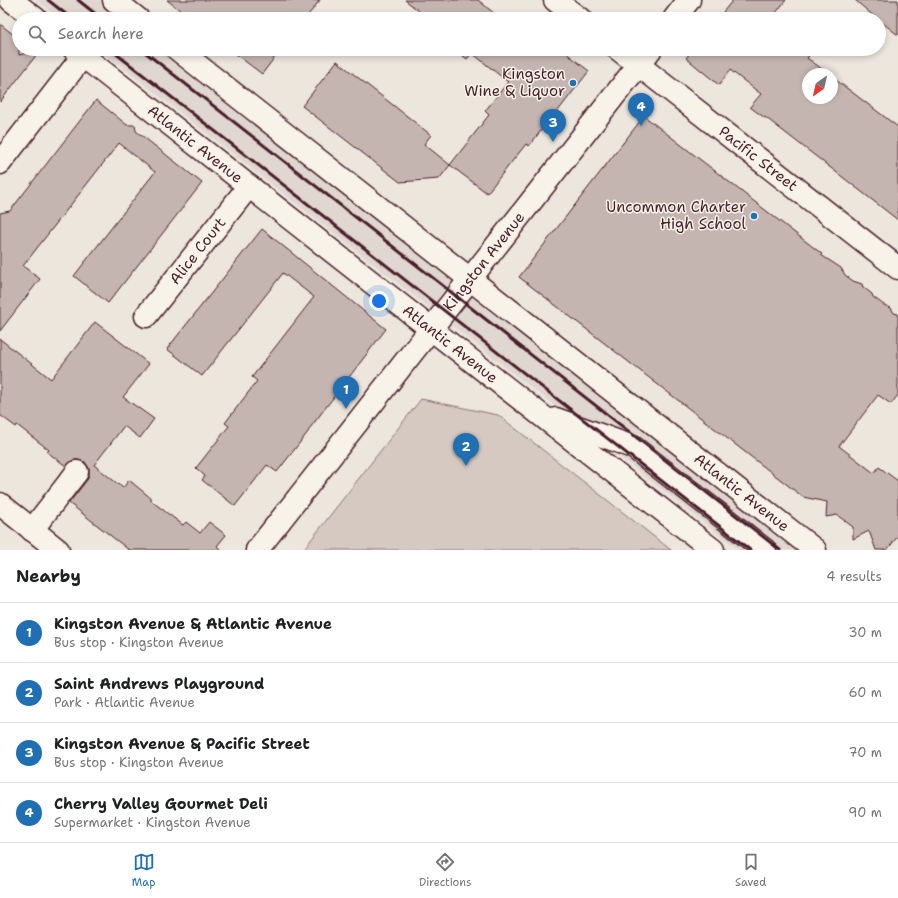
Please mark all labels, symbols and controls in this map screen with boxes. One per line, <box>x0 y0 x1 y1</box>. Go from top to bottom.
search box <box>12 12 886 56</box>
icon: search <box>26 23 48 45</box>
text: Search here <box>58 24 144 44</box>
place label: Kingston Wine & Liquor <box>464 64 565 101</box>
north arrow <box>802 68 838 104</box>
marker: Kingston Wine & Liquor <box>568 78 578 88</box>
pin: 4 <box>628 93 654 126</box>
street label: Atlantic Avenue <box>143 100 247 188</box>
pin: 3 <box>540 109 566 142</box>
street label: Pacific Street <box>715 121 802 196</box>
place label: Uncommon Charter High School <box>606 197 746 234</box>
street label: Kingston Avenue <box>439 208 529 315</box>
marker: Uncommon Charter High School <box>749 211 759 221</box>
street label: Alice Court <box>165 213 230 288</box>
your location <box>369 291 389 311</box>
street label: Atlantic Avenue <box>398 300 502 388</box>
pin: 1 <box>333 376 359 409</box>
pin: 2 <box>453 433 479 466</box>
street label: Atlantic Avenue <box>690 449 793 536</box>
text: Nearby <box>16 565 81 587</box>
text: 4 results <box>826 568 882 585</box>
text: Kingston Avenue & Atlantic Avenue <box>54 614 332 634</box>
text: 1 <box>26 624 32 641</box>
text: 30 m <box>848 624 882 641</box>
text: Bus stop · Kingston Avenue <box>54 634 224 651</box>
text: Saint Andrews Playground <box>54 674 264 694</box>
text: 2 <box>24 684 34 701</box>
text: 60 m <box>849 684 882 701</box>
text: Park · Atlantic Avenue <box>54 694 195 711</box>
text: Kingston Avenue & Pacific Street <box>54 734 310 754</box>
text: 3 <box>24 744 34 761</box>
text: 70 m <box>848 744 882 761</box>
text: Bus stop · Kingston Avenue <box>54 754 224 771</box>
text: Cherry Valley Gourmet Deli <box>54 794 268 814</box>
text: 4 <box>24 804 34 821</box>
text: 90 m <box>848 804 882 821</box>
text: Supermarket · Kingston Avenue <box>54 814 251 831</box>
tab: Map <box>132 851 155 890</box>
tab: Directions <box>419 851 471 890</box>
tab: Saved <box>735 851 766 890</box>

